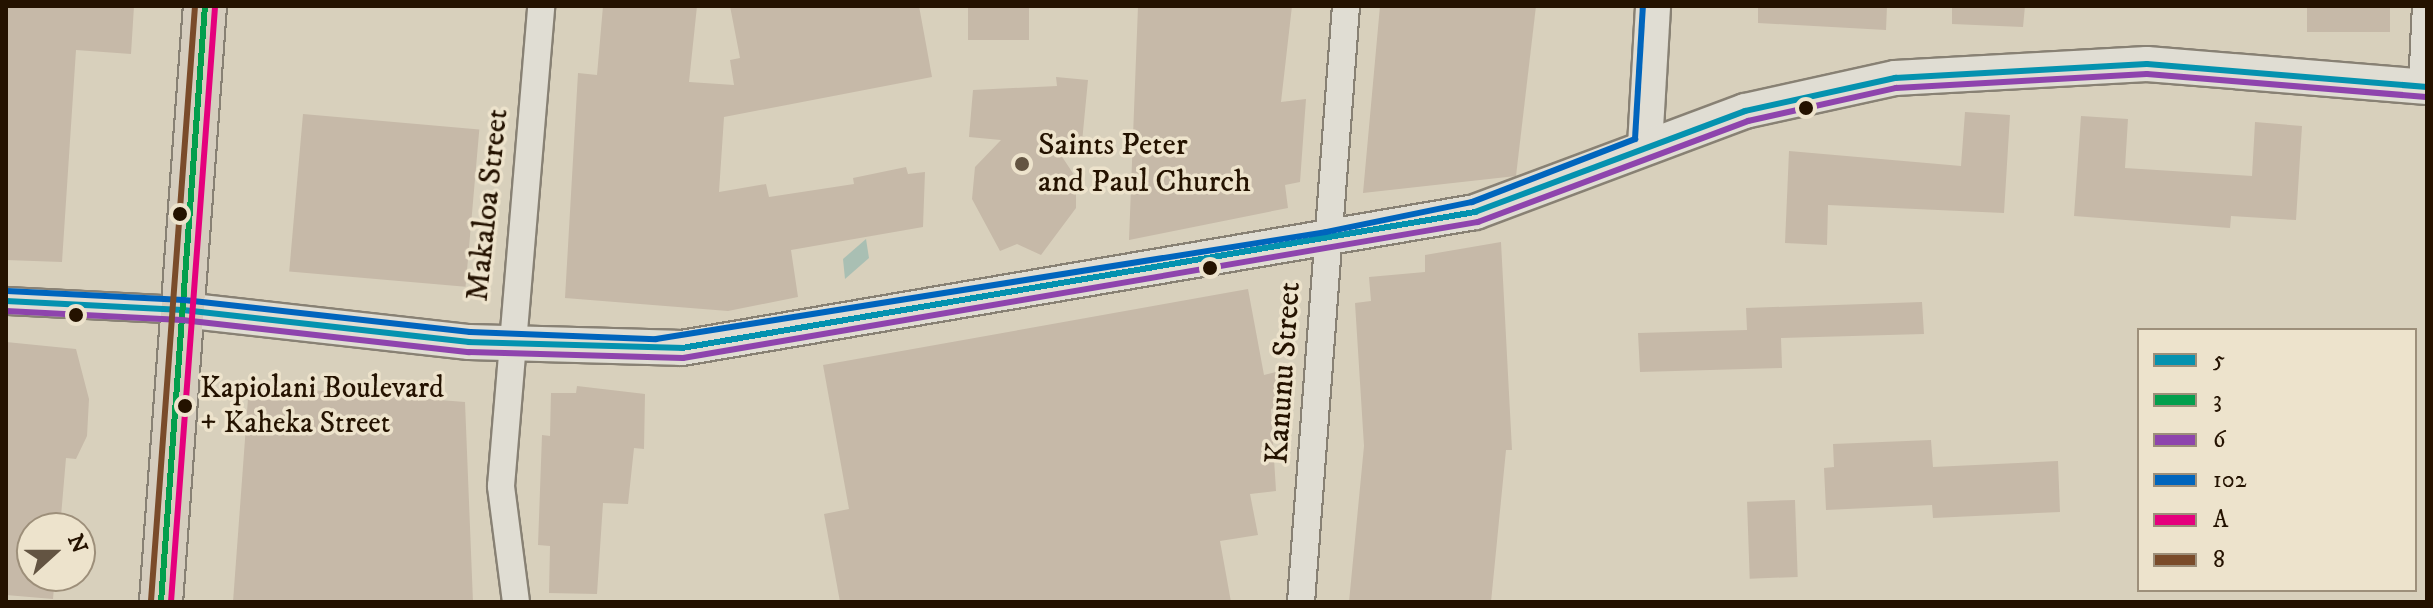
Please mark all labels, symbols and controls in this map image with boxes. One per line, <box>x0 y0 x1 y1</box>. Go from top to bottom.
unlabelled marker <box>1798 100 1814 116</box>
street label: Makaloa Street <box>459 107 517 303</box>
place label: Saints Peter and Paul Church <box>1038 127 1251 202</box>
marker: Saints Peter and Paul Church <box>1013 155 1031 173</box>
unlabelled marker <box>172 206 188 222</box>
unlabelled marker <box>1202 260 1218 276</box>
street label: Kanunu Street <box>1258 281 1310 465</box>
unlabelled marker <box>68 307 84 323</box>
legend <box>2137 328 2417 592</box>
text: 5 <box>2213 345 2225 375</box>
place label: Kapiolani Boulevard + Kaheka Street <box>200 371 444 442</box>
text: 3 <box>2213 385 2222 415</box>
marker: Kapiolani Boulevard + Kaheka Street <box>177 398 193 414</box>
text: 6 <box>2213 425 2226 455</box>
text: 102 <box>2213 465 2246 495</box>
text: A <box>2213 505 2228 535</box>
north arrow <box>16 512 96 592</box>
text: N <box>61 531 93 557</box>
text: 8 <box>2213 545 2225 575</box>

